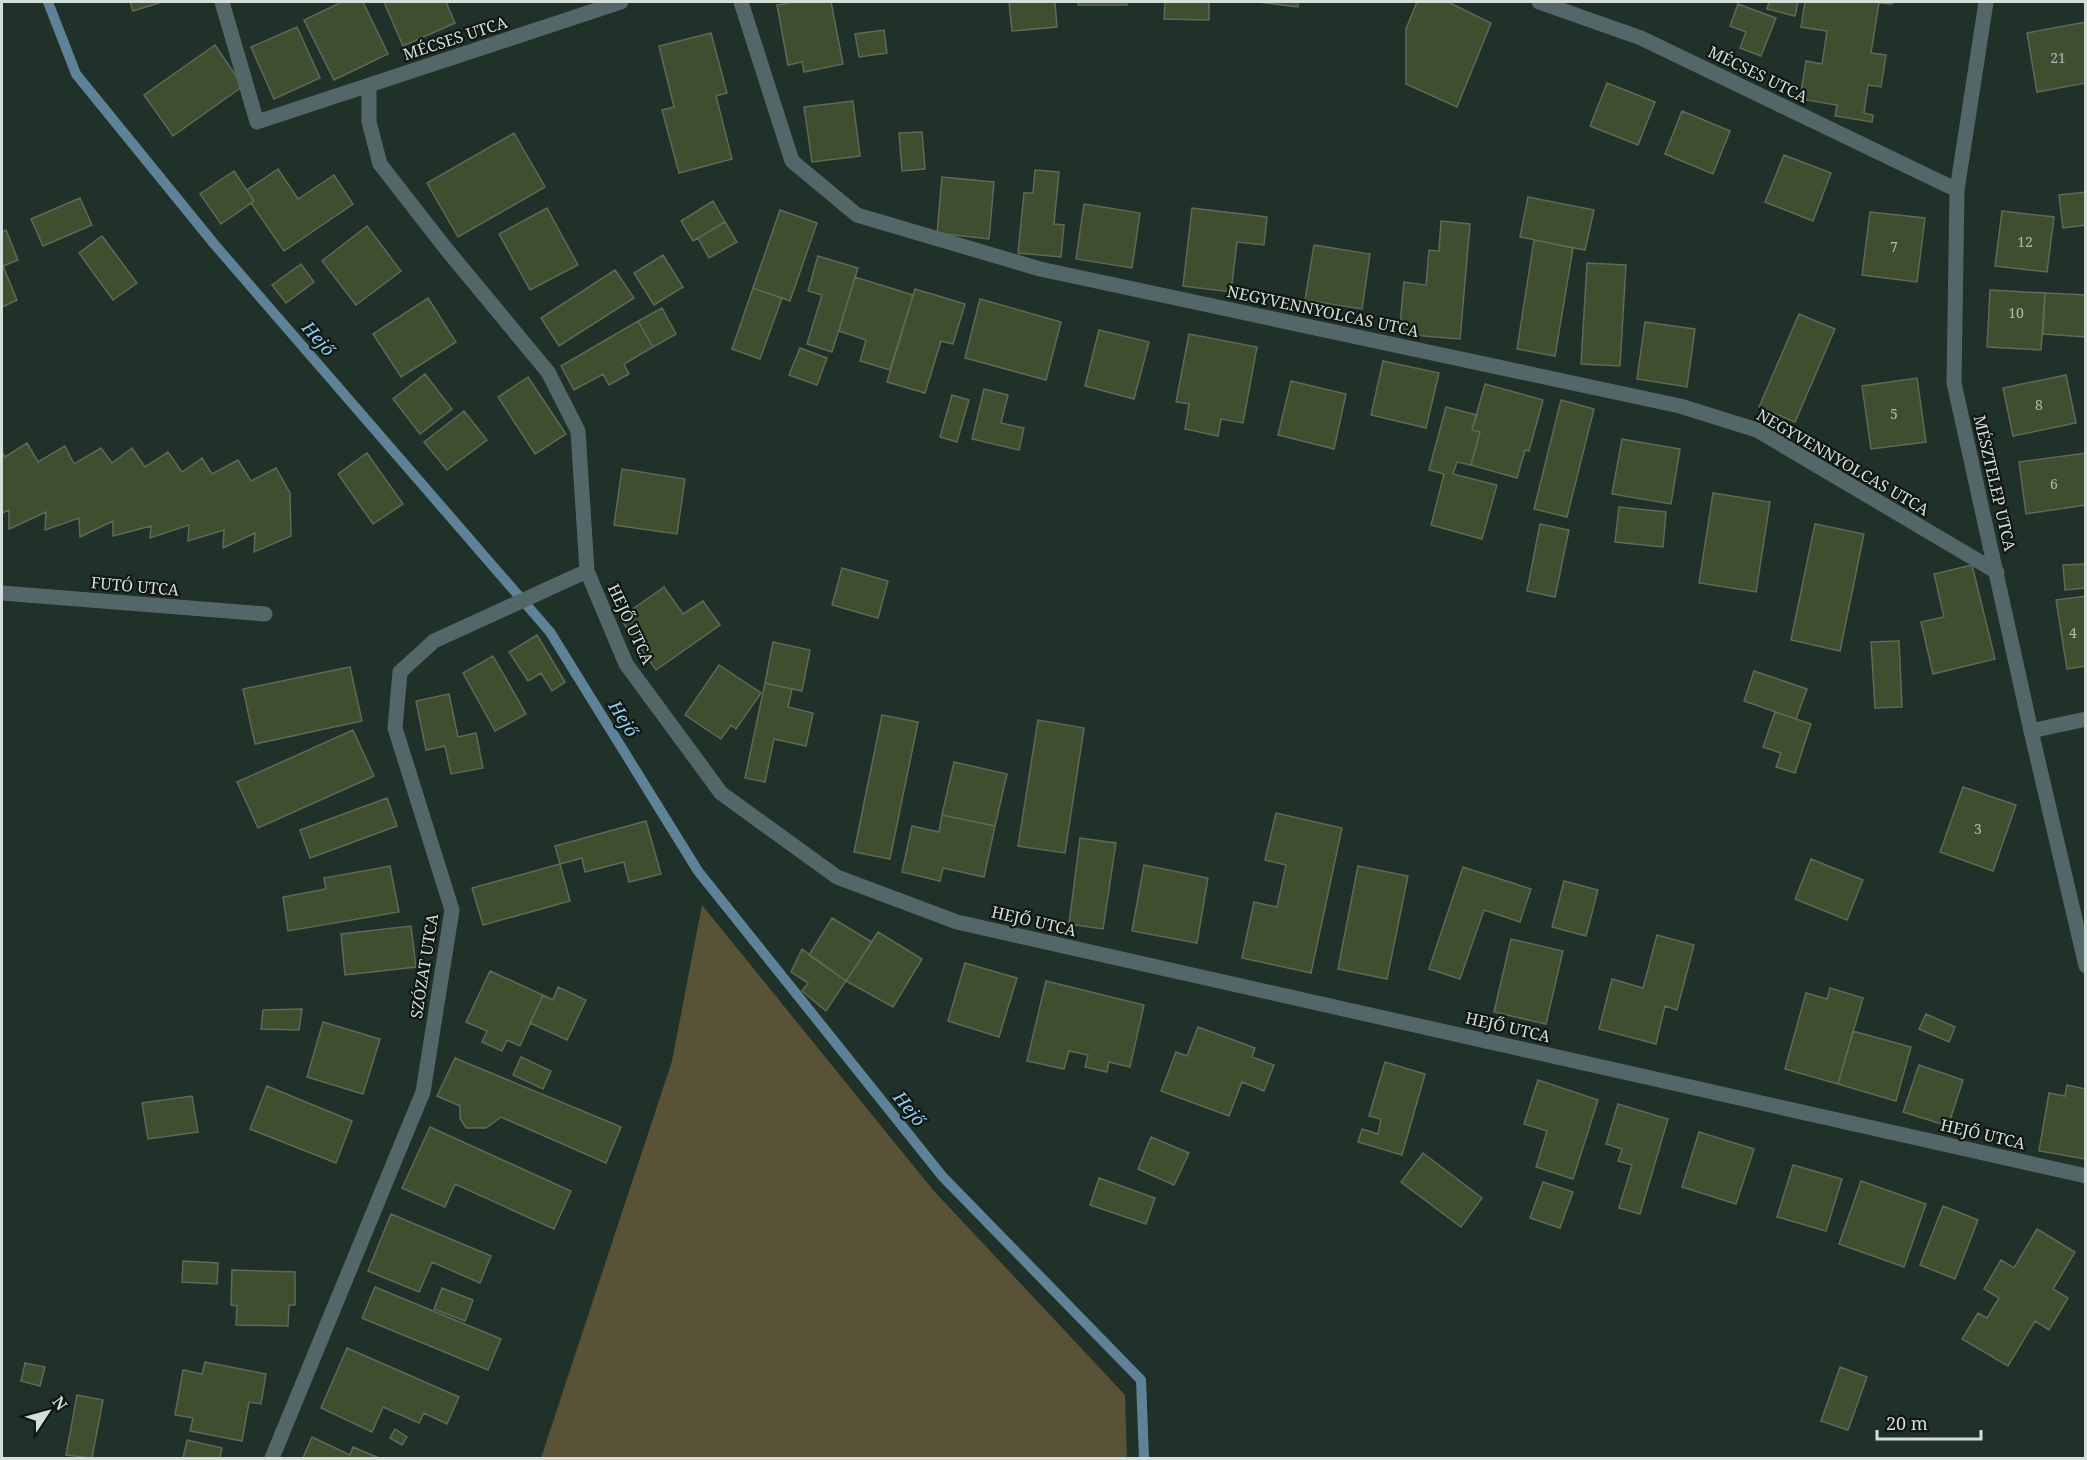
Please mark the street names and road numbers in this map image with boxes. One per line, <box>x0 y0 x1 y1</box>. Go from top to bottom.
street label: MÉCSES UTCA <box>400 11 511 65</box>
street label: MÉCSES UTCA <box>1704 40 1812 108</box>
street label: NEGYVENNYOLCAS UTCA <box>1225 280 1422 342</box>
street label: NEGYVENNYOLCAS UTCA <box>1753 404 1934 521</box>
street label: MÉSZTELEP UTCA <box>1969 413 2021 554</box>
street label: FUTÓ UTCA <box>90 571 181 601</box>
street label: HEJŐ UTCA <box>603 580 660 668</box>
street label: HEJŐ UTCA <box>989 901 1079 942</box>
street label: SZÓZAT UTCA <box>405 911 443 1020</box>
street label: HEJŐ UTCA <box>1463 1007 1553 1048</box>
street label: HEJŐ UTCA <box>1938 1114 2028 1155</box>

